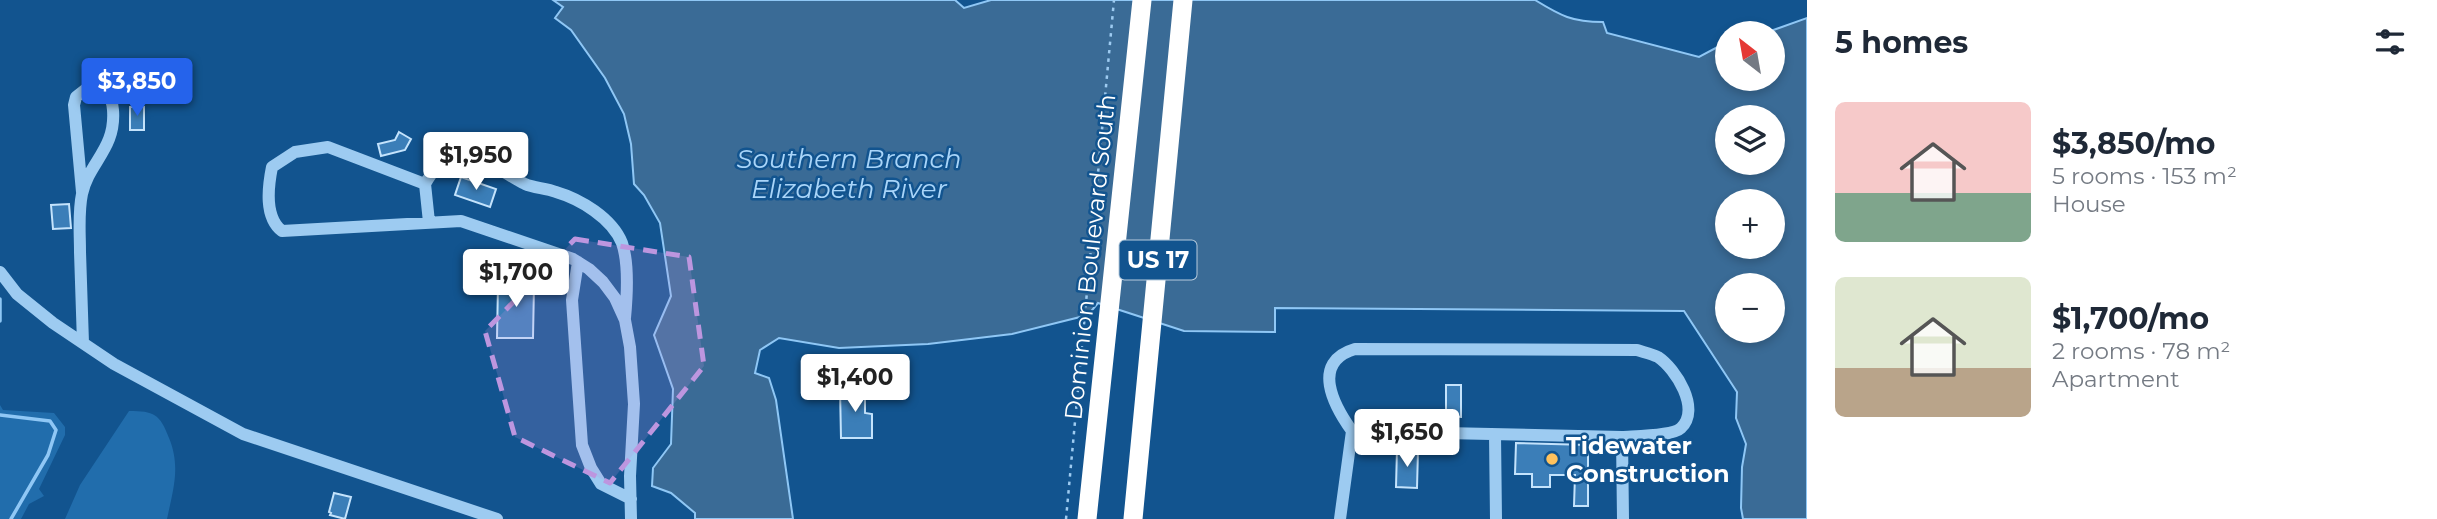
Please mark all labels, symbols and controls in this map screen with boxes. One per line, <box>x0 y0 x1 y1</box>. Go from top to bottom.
north arrow <box>1715 21 1785 91</box>
map controls <box>1715 21 1785 343</box>
icon: filters <box>2371 23 2409 61</box>
text: 5 homes <box>1835 24 1968 61</box>
pin: $3,850 <box>80 58 194 118</box>
text: $3,850 <box>98 67 176 95</box>
street label: Dominion Boulevard South <box>1058 93 1122 421</box>
button: layers <box>1715 105 1785 175</box>
text: $3,850/mo <box>2052 125 2215 162</box>
icon: home <box>1891 130 1975 214</box>
pin: $1,950 <box>419 132 533 192</box>
text: $1,950 <box>439 141 513 169</box>
water label: Southern Branch Elizabeth River <box>736 143 962 205</box>
text: 5 rooms · 153 m² <box>2052 162 2237 190</box>
button: + <box>1715 189 1785 259</box>
text: House <box>2052 190 2126 218</box>
road number: US 17 <box>1120 241 1196 280</box>
pin: $1,700 <box>459 250 573 309</box>
text: $1,700 <box>479 258 553 286</box>
button: − <box>1715 273 1785 343</box>
text: $1,700/mo <box>2052 300 2209 337</box>
icon: home <box>1891 305 1975 389</box>
text: 2 rooms · 78 m² <box>2052 337 2230 365</box>
pin: $1,400 <box>798 354 912 414</box>
text: $1,400 <box>817 363 893 391</box>
text: Apartment <box>2052 365 2180 393</box>
pin: $1,650 <box>1350 410 1464 469</box>
text: $1,650 <box>1370 418 1444 446</box>
place label: Tidewater Construction <box>1566 431 1730 488</box>
marker: Tidewater Construction <box>1544 451 1560 467</box>

